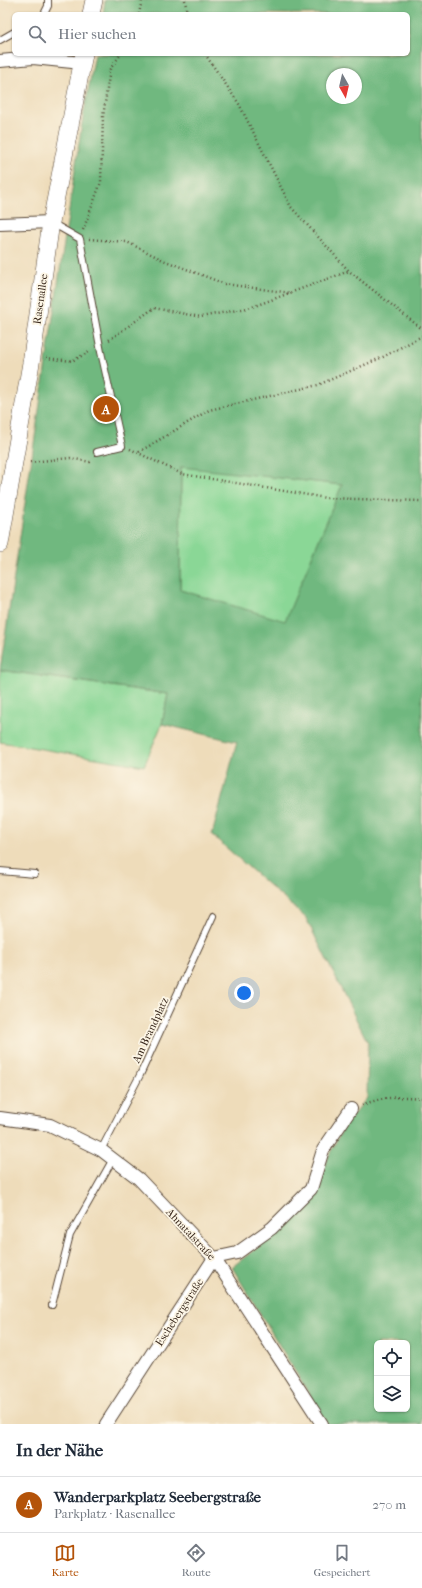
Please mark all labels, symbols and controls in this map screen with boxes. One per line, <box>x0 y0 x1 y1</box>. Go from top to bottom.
search box <box>12 12 410 56</box>
icon: search <box>26 23 48 45</box>
text: Hier suchen <box>58 25 136 43</box>
north arrow <box>326 68 362 104</box>
street label: Rasenallee <box>31 272 51 325</box>
pin: A <box>93 394 119 424</box>
your location <box>234 983 254 1003</box>
street label: Am Brandplatz <box>129 995 171 1066</box>
street label: Ahnatalstraße <box>163 1205 218 1263</box>
street label: Eschebergstraße <box>153 1276 206 1349</box>
map controls <box>374 1340 410 1412</box>
button: locate <box>374 1340 410 1376</box>
button: layers <box>374 1376 410 1412</box>
text: In der Nähe <box>16 1440 103 1460</box>
text: Wanderparkplatz Seebergstraße <box>54 1488 261 1506</box>
text: A <box>25 1497 33 1512</box>
text: 270 m <box>372 1497 406 1512</box>
text: Parkplatz · Rasenallee <box>54 1506 175 1521</box>
tab: Karte <box>51 1542 79 1579</box>
tab: Route <box>182 1542 211 1579</box>
tab: Gespeichert <box>314 1542 370 1579</box>

